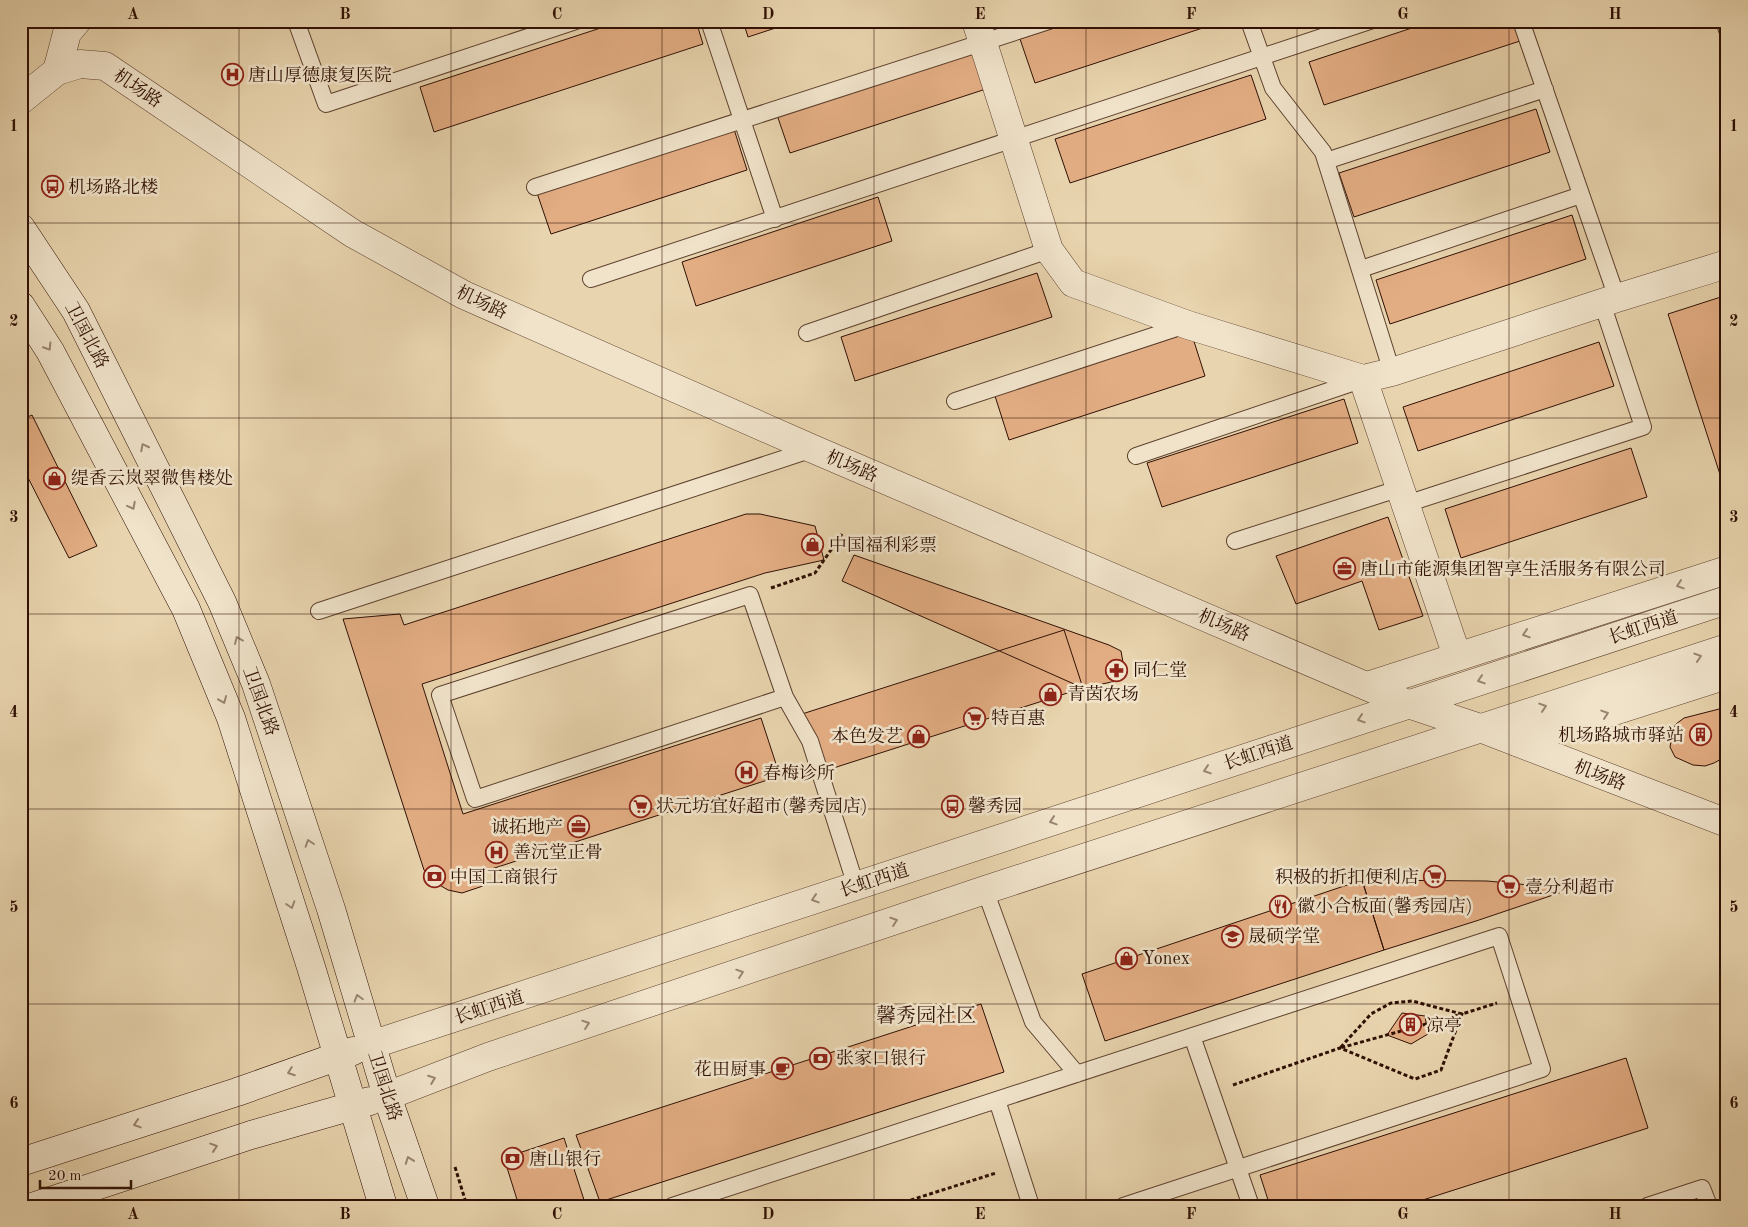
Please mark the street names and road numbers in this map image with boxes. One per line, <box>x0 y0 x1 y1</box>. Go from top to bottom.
street label: 机场路 <box>110 65 166 111</box>
street label: 机场路 <box>453 282 511 322</box>
street label: 卫国北路 <box>61 299 113 371</box>
street label: 机场路 <box>823 446 881 486</box>
street label: 机场路 <box>1195 605 1253 645</box>
street label: 长虹西道 <box>1606 606 1680 648</box>
street label: 卫国北路 <box>239 664 283 738</box>
street label: 长虹西道 <box>1221 732 1295 774</box>
street label: 机场路 <box>1571 756 1629 794</box>
street label: 长虹西道 <box>837 859 911 901</box>
street label: 长虹西道 <box>452 986 526 1028</box>
street label: 卫国北路 <box>364 1049 406 1123</box>

